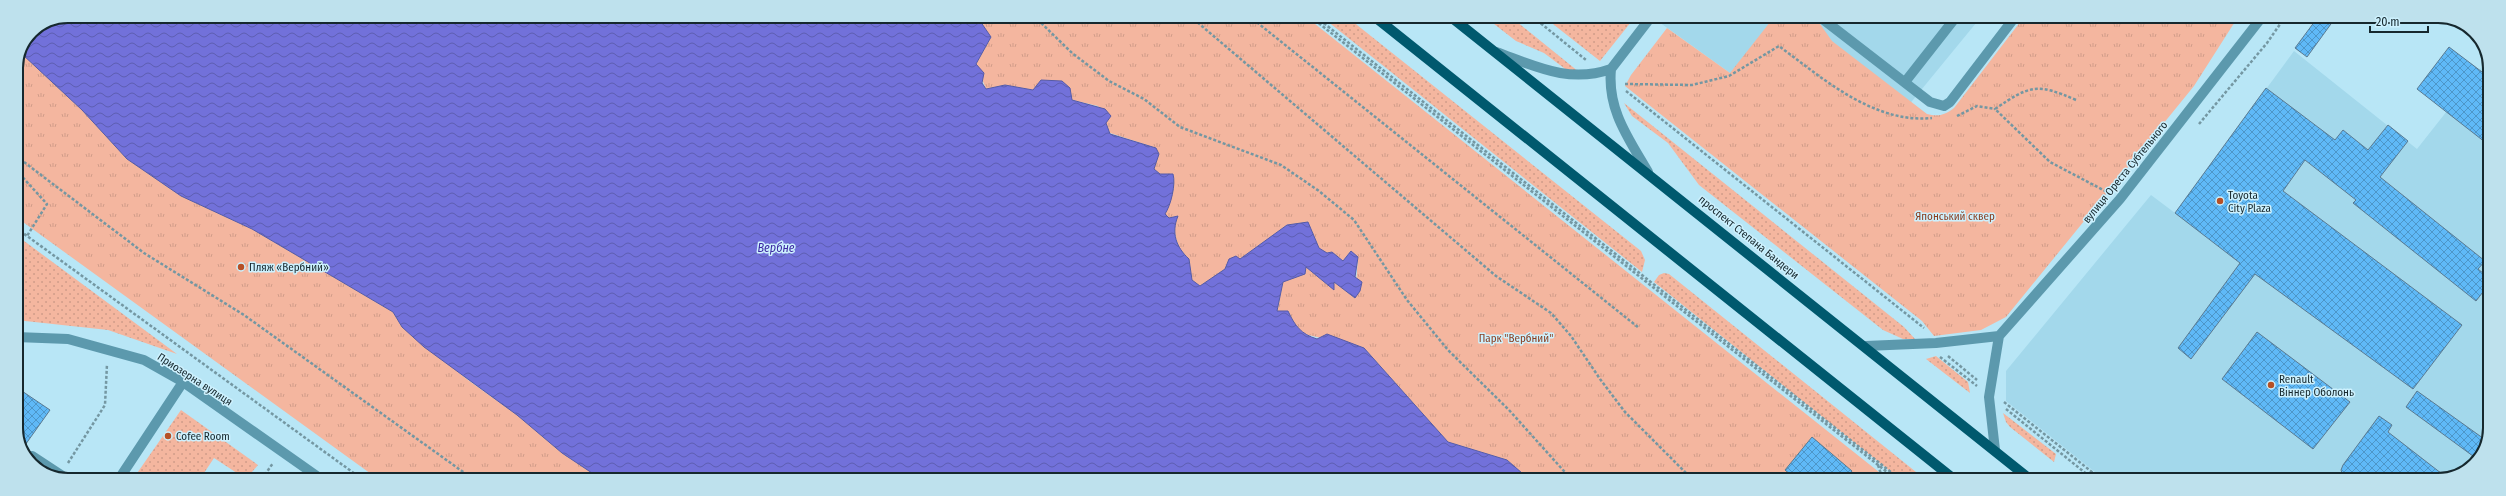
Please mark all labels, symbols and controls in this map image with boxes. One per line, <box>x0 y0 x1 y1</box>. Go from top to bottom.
scale bar <box>2370 8 2428 34</box>
text: 20 m <box>2376 15 2400 29</box>
street label: вулиця Ореста Субтельного <box>2080 118 2171 226</box>
place label: Toyota City Plaza <box>2228 189 2271 215</box>
street label: проспект Степана Бандери <box>1696 193 1801 282</box>
marker: Toyota City Plaza <box>2215 196 2225 206</box>
park label: Японський сквер <box>1915 210 1995 223</box>
water label: Вербне <box>758 241 795 255</box>
place label: Пляж «Вербний» <box>249 261 329 274</box>
marker: Пляж «Вербний» <box>236 262 246 272</box>
park label: Парк "Вербний" <box>1479 332 1553 345</box>
street label: Приозерна вулиця <box>155 350 235 409</box>
place label: Renault Віннер Оболонь <box>2279 373 2354 399</box>
marker: Renault Віннер Оболонь <box>2266 380 2276 390</box>
place label: Cofee Room <box>176 430 230 443</box>
marker: Cofee Room <box>163 431 173 441</box>

